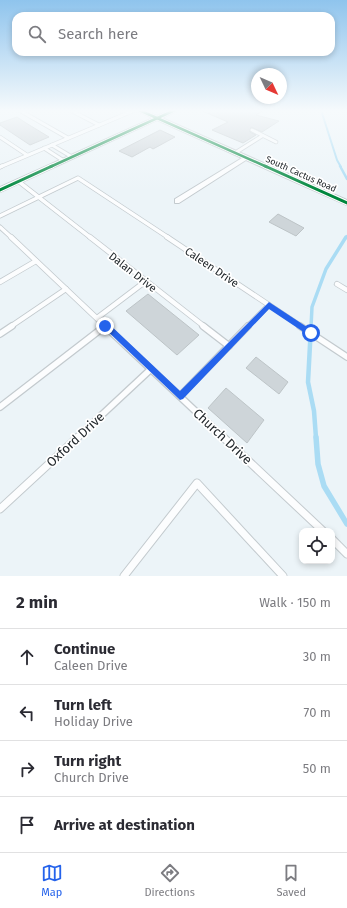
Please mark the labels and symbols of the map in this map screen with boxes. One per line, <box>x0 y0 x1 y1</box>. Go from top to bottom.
north arrow <box>251 68 287 104</box>
street label: South Cactus Road <box>264 154 338 194</box>
street label: Caleen Drive <box>182 245 241 290</box>
street label: Dalan Drive <box>106 250 159 295</box>
route end <box>96 317 114 335</box>
route start <box>302 324 320 342</box>
street label: Church Drive <box>190 405 255 467</box>
street label: Oxford Drive <box>43 409 107 470</box>

